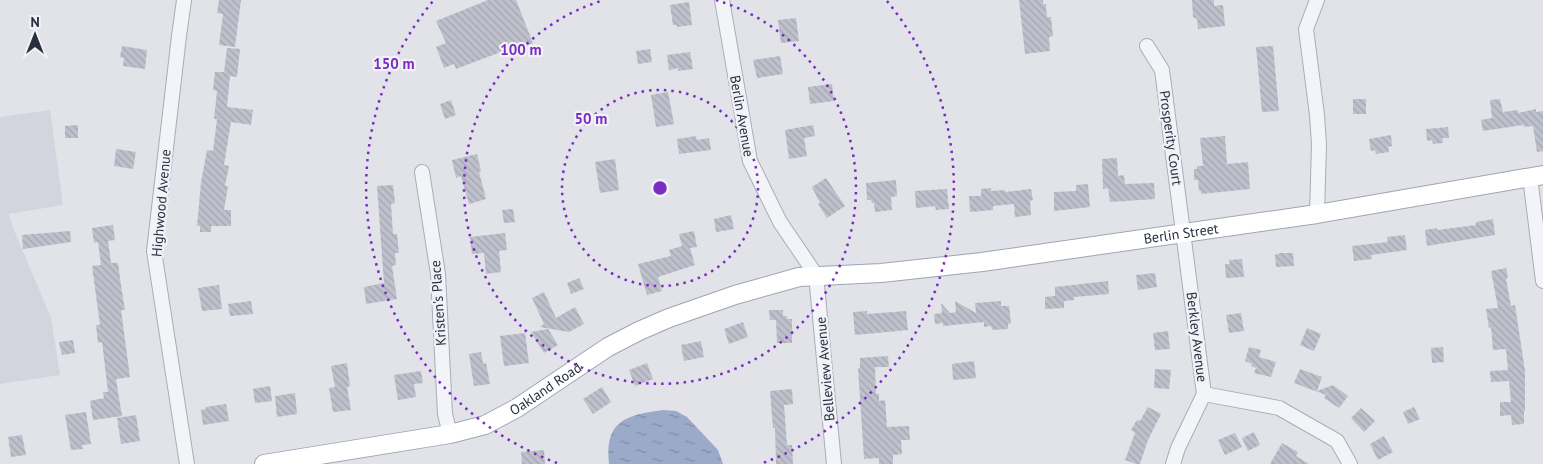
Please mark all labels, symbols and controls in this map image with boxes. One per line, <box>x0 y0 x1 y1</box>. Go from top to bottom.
north arrow <box>10 10 60 60</box>
text: N <box>30 13 40 31</box>
text: 100 m <box>500 40 542 59</box>
text: 150 m <box>373 54 415 73</box>
street label: Berlin Avenue <box>726 74 758 158</box>
street label: Prosperity Court <box>1155 89 1187 187</box>
text: 50 m <box>575 109 607 128</box>
street label: Highwood Avenue <box>147 148 175 258</box>
centre of rings <box>651 179 669 197</box>
street label: Berlin Street <box>1143 219 1220 248</box>
street label: Kristen's Place <box>426 260 450 346</box>
street label: Berkley Avenue <box>1183 291 1211 383</box>
street label: Belleview Avenue <box>811 316 839 422</box>
street label: Oakland Road <box>506 358 585 419</box>

